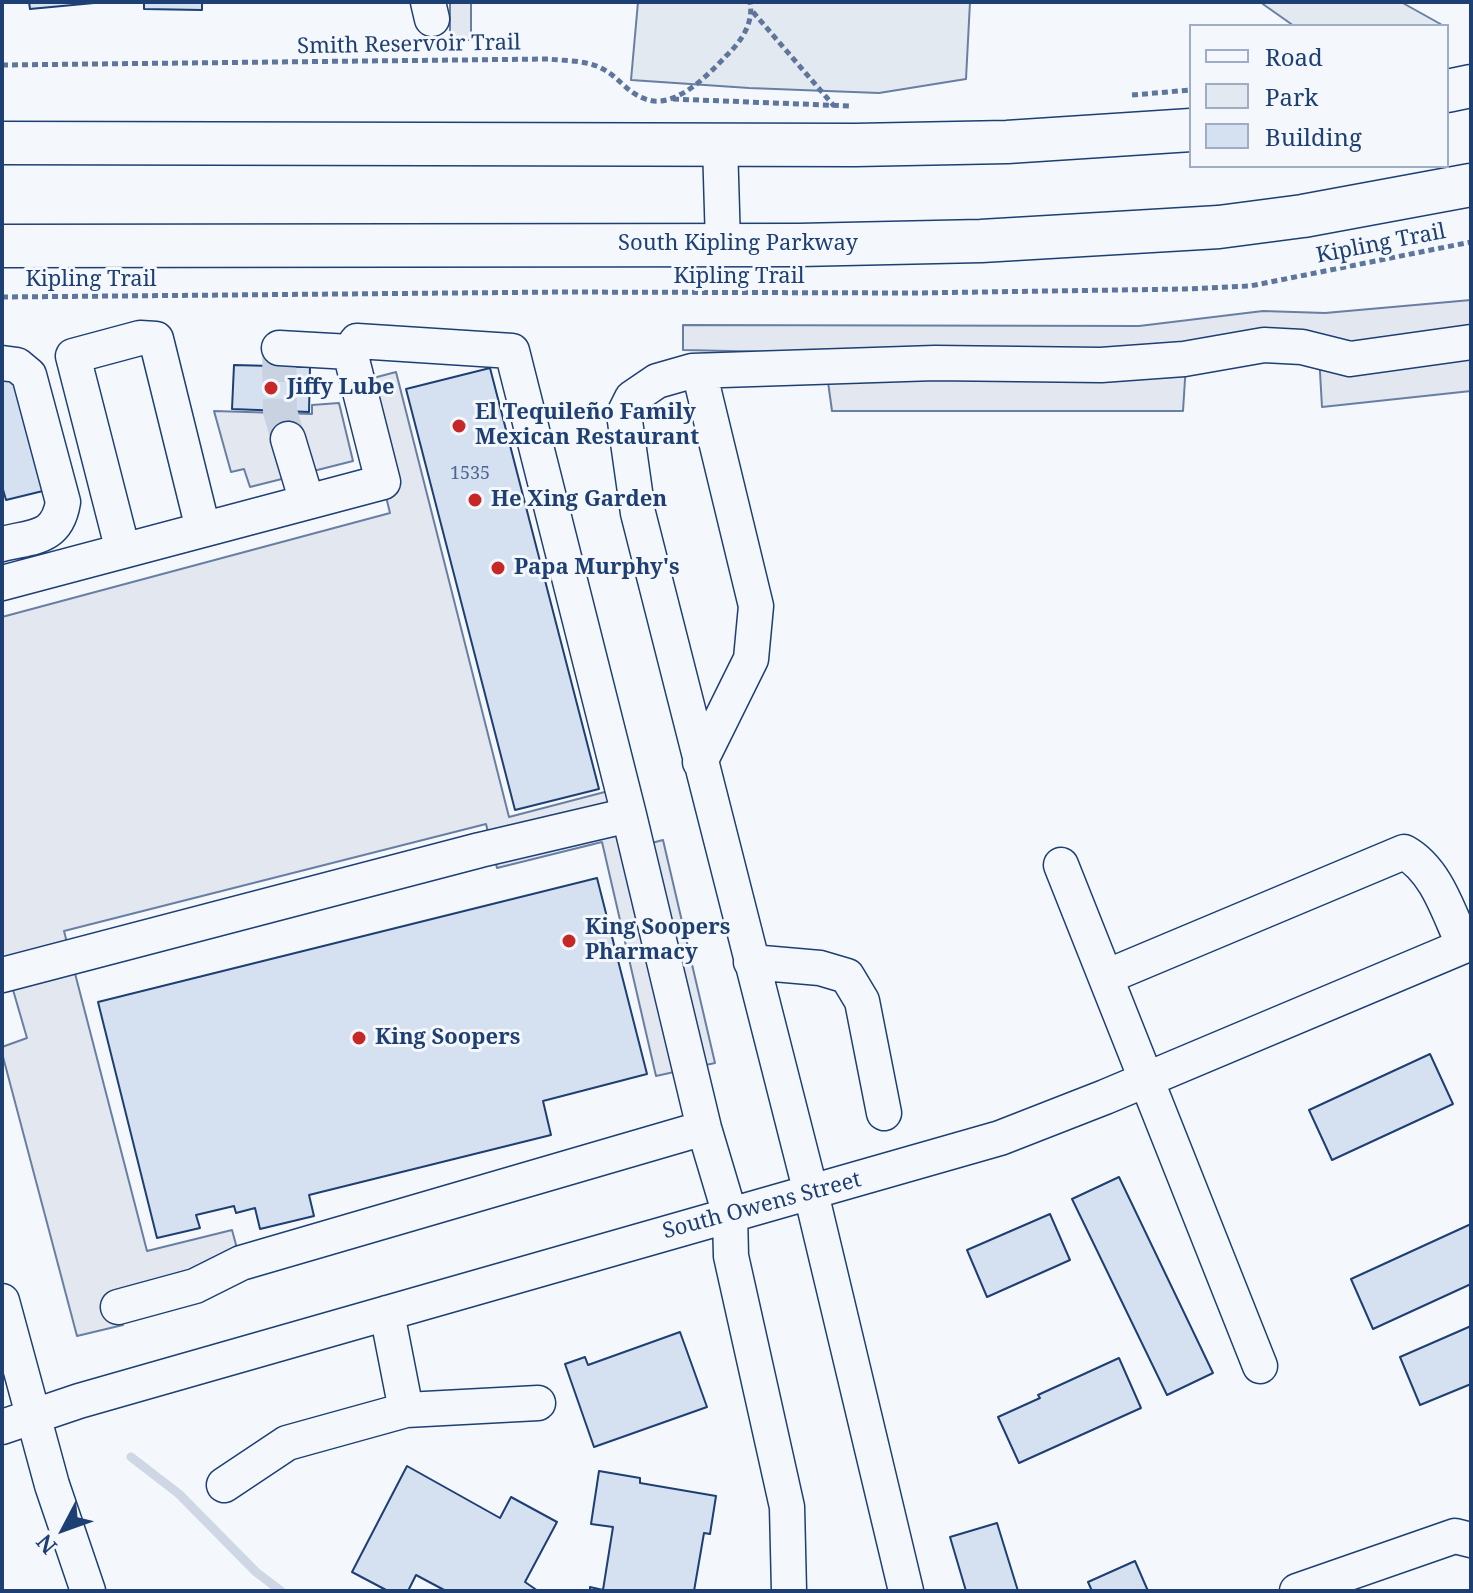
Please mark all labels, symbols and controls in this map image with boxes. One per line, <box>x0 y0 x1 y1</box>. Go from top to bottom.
legend <box>1189 24 1449 168</box>
street label: Smith Reservoir Trail <box>297 30 521 60</box>
text: Road <box>1265 40 1323 73</box>
text: Park <box>1265 80 1318 113</box>
text: Building <box>1265 120 1362 153</box>
street label: Kipling Trail <box>1314 219 1448 269</box>
street label: South Kipling Parkway <box>618 231 858 257</box>
street label: Kipling Trail <box>673 264 805 290</box>
street label: Kipling Trail <box>25 267 157 293</box>
place label: Jiffy Lube <box>287 375 395 401</box>
marker: Jiffy Lube <box>262 379 280 397</box>
place label: El Tequileño Family Mexican Restaurant <box>475 400 699 452</box>
marker: El Tequileño Family Mexican Restaurant <box>450 417 468 435</box>
house number: 1535 <box>450 463 490 485</box>
place label: He Xing Garden <box>491 487 667 513</box>
marker: He Xing Garden <box>466 491 484 509</box>
place label: Papa Murphy's <box>514 555 680 581</box>
marker: Papa Murphy's <box>489 559 507 577</box>
place label: King Soopers Pharmacy <box>585 915 730 966</box>
marker: King Soopers Pharmacy <box>560 932 578 950</box>
place label: King Soopers <box>375 1025 520 1051</box>
marker: King Soopers <box>350 1029 368 1047</box>
street label: South Owens Street <box>660 1167 864 1245</box>
north arrow <box>24 1489 104 1569</box>
text: N <box>29 1528 63 1561</box>

